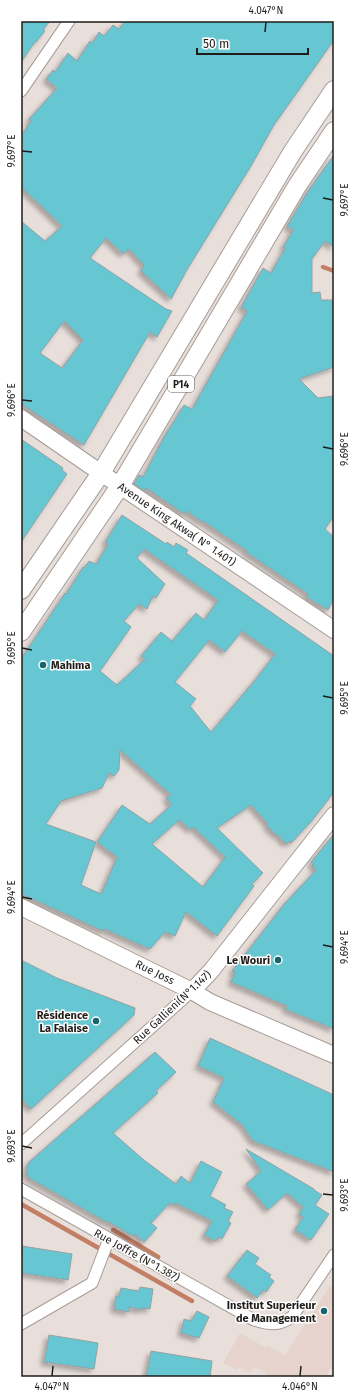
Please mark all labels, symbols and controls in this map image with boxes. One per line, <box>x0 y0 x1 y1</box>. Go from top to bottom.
text: 4.047°N <box>249 5 283 17</box>
scale bar <box>197 30 308 56</box>
text: 50 m <box>203 37 229 51</box>
text: 9.697°E <box>6 135 18 167</box>
text: 9.697°E <box>339 184 351 216</box>
road number: P14 <box>168 376 194 392</box>
text: 9.696°E <box>6 383 18 417</box>
text: 9.696°E <box>339 432 351 466</box>
street label: Avenue King Akwa( N° 1.401) <box>115 480 239 569</box>
text: 9.695°E <box>6 631 18 665</box>
place label: Mahima <box>51 659 90 672</box>
marker: Mahima <box>38 660 48 670</box>
text: 9.695°E <box>339 681 351 715</box>
text: 9.694°E <box>6 880 18 914</box>
text: 9.694°E <box>339 930 351 964</box>
place label: Le Wouri <box>227 954 270 967</box>
marker: Le Wouri <box>273 955 283 965</box>
street label: Rue Joss <box>133 957 176 987</box>
street label: Rue Gallieni(N°1.147) <box>131 968 214 1047</box>
place label: Résidence La Falaise <box>37 1009 88 1035</box>
marker: Résidence La Falaise <box>91 1016 101 1026</box>
text: 9.693°E <box>6 1129 18 1163</box>
text: 9.693°E <box>339 1178 351 1212</box>
street label: Rue Joffre (N°1.387) <box>92 1226 182 1285</box>
place label: Institut Superieur de Management <box>227 1299 317 1325</box>
marker: Institut Superieur de Management <box>319 1306 329 1316</box>
text: 4.047°N <box>35 1381 69 1393</box>
text: 4.046°N <box>282 1381 318 1393</box>

